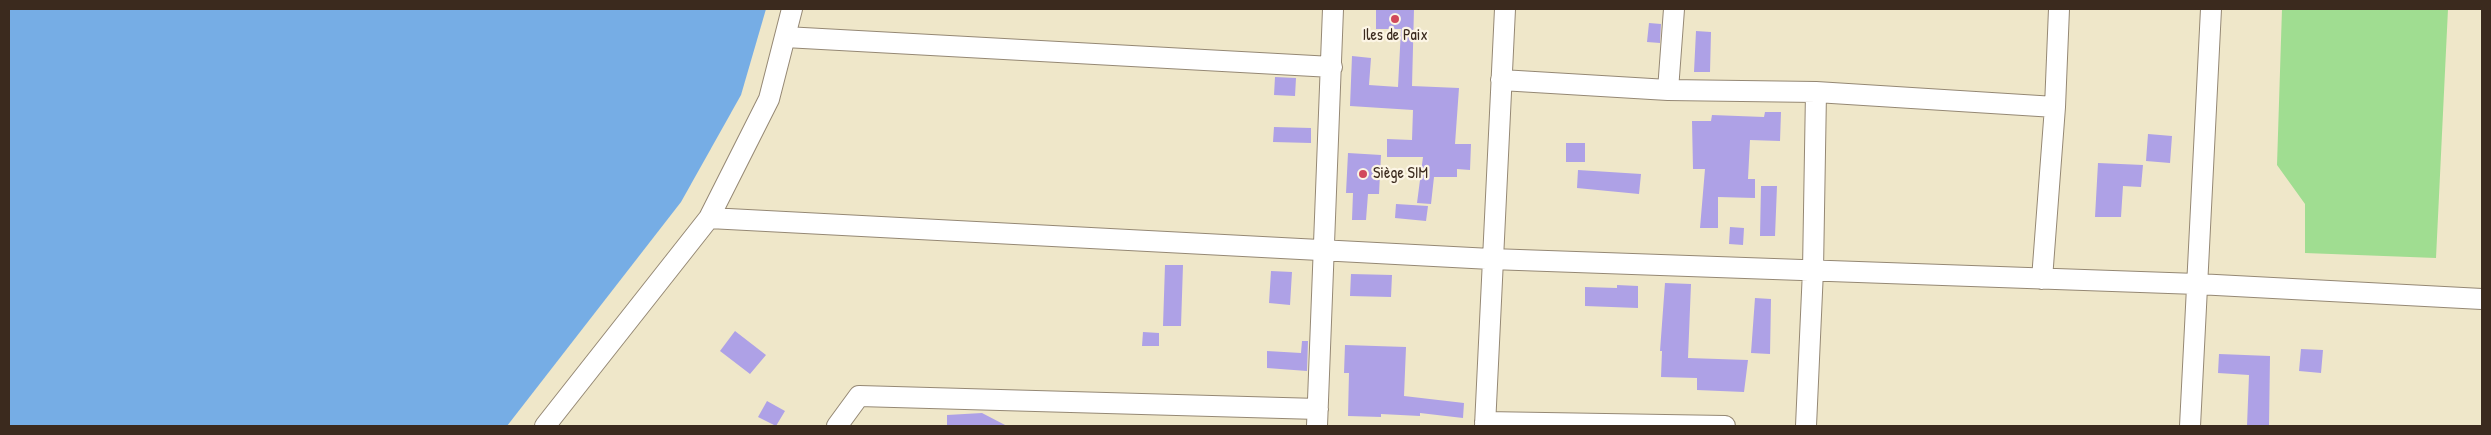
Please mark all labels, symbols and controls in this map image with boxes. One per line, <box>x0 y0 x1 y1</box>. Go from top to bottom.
marker: Iles de Paix <box>1389 13 1401 25</box>
place label: Iles de Paix <box>1362 26 1428 46</box>
place label: Siège SIM <box>1373 164 1428 184</box>
marker: Siège SIM <box>1357 168 1369 180</box>

